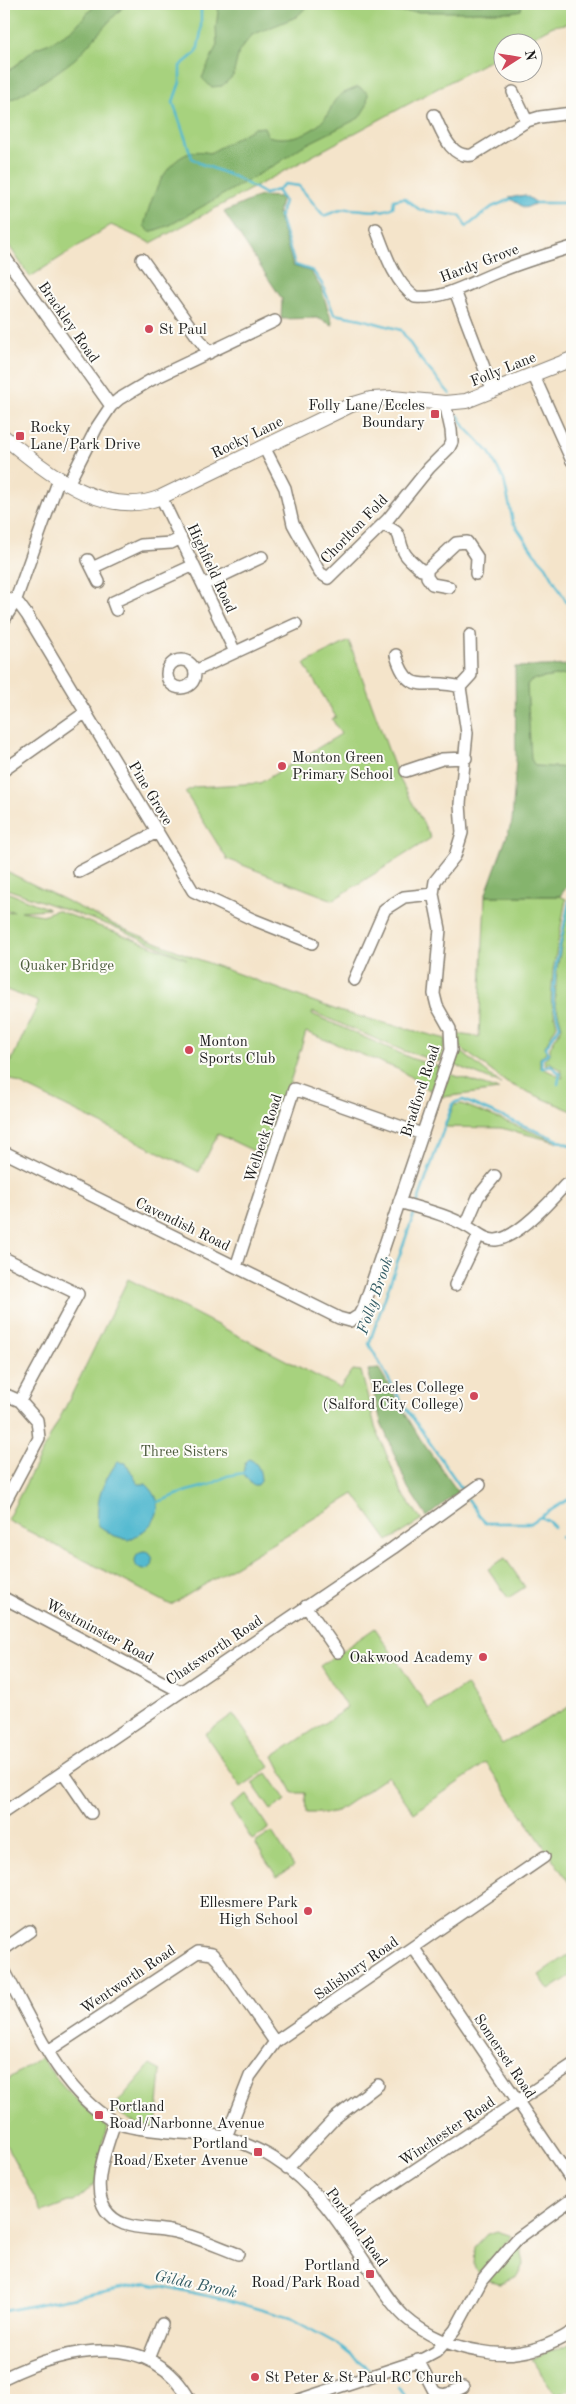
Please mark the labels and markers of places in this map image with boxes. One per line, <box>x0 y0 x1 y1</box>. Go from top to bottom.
marker: St Paul <box>143 323 155 335</box>
place label: St Paul <box>159 323 207 338</box>
place label: Folly Lane/Eccles Boundary <box>308 399 425 431</box>
marker: Folly Lane/Eccles Boundary <box>429 408 441 420</box>
place label: Rocky Lane/Park Drive <box>30 421 140 453</box>
marker: Rocky Lane/Park Drive <box>14 430 26 442</box>
place label: Monton Green Primary School <box>292 751 393 783</box>
marker: Monton Green Primary School <box>276 760 288 772</box>
place label: Monton Sports Club <box>199 1035 275 1067</box>
marker: Monton Sports Club <box>183 1044 195 1056</box>
place label: Eccles College (Salford City College) <box>323 1381 464 1413</box>
marker: Eccles College (Salford City College) <box>468 1390 480 1402</box>
place label: Oakwood Academy <box>349 1651 473 1666</box>
marker: Oakwood Academy <box>477 1651 489 1663</box>
place label: Ellesmere Park High School <box>199 1896 298 1928</box>
marker: Ellesmere Park High School <box>302 1905 314 1917</box>
place label: Portland Road/Narbonne Avenue <box>109 2100 264 2132</box>
marker: Portland Road/Narbonne Avenue <box>93 2109 105 2121</box>
place label: Portland Road/Exeter Avenue <box>113 2137 248 2169</box>
marker: Portland Road/Exeter Avenue <box>252 2146 264 2158</box>
place label: Portland Road/Park Road <box>251 2259 360 2291</box>
marker: Portland Road/Park Road <box>364 2268 376 2280</box>
marker: St Peter & St Paul RC Church <box>249 2371 261 2383</box>
place label: St Peter & St Paul RC Church <box>265 2371 463 2386</box>

